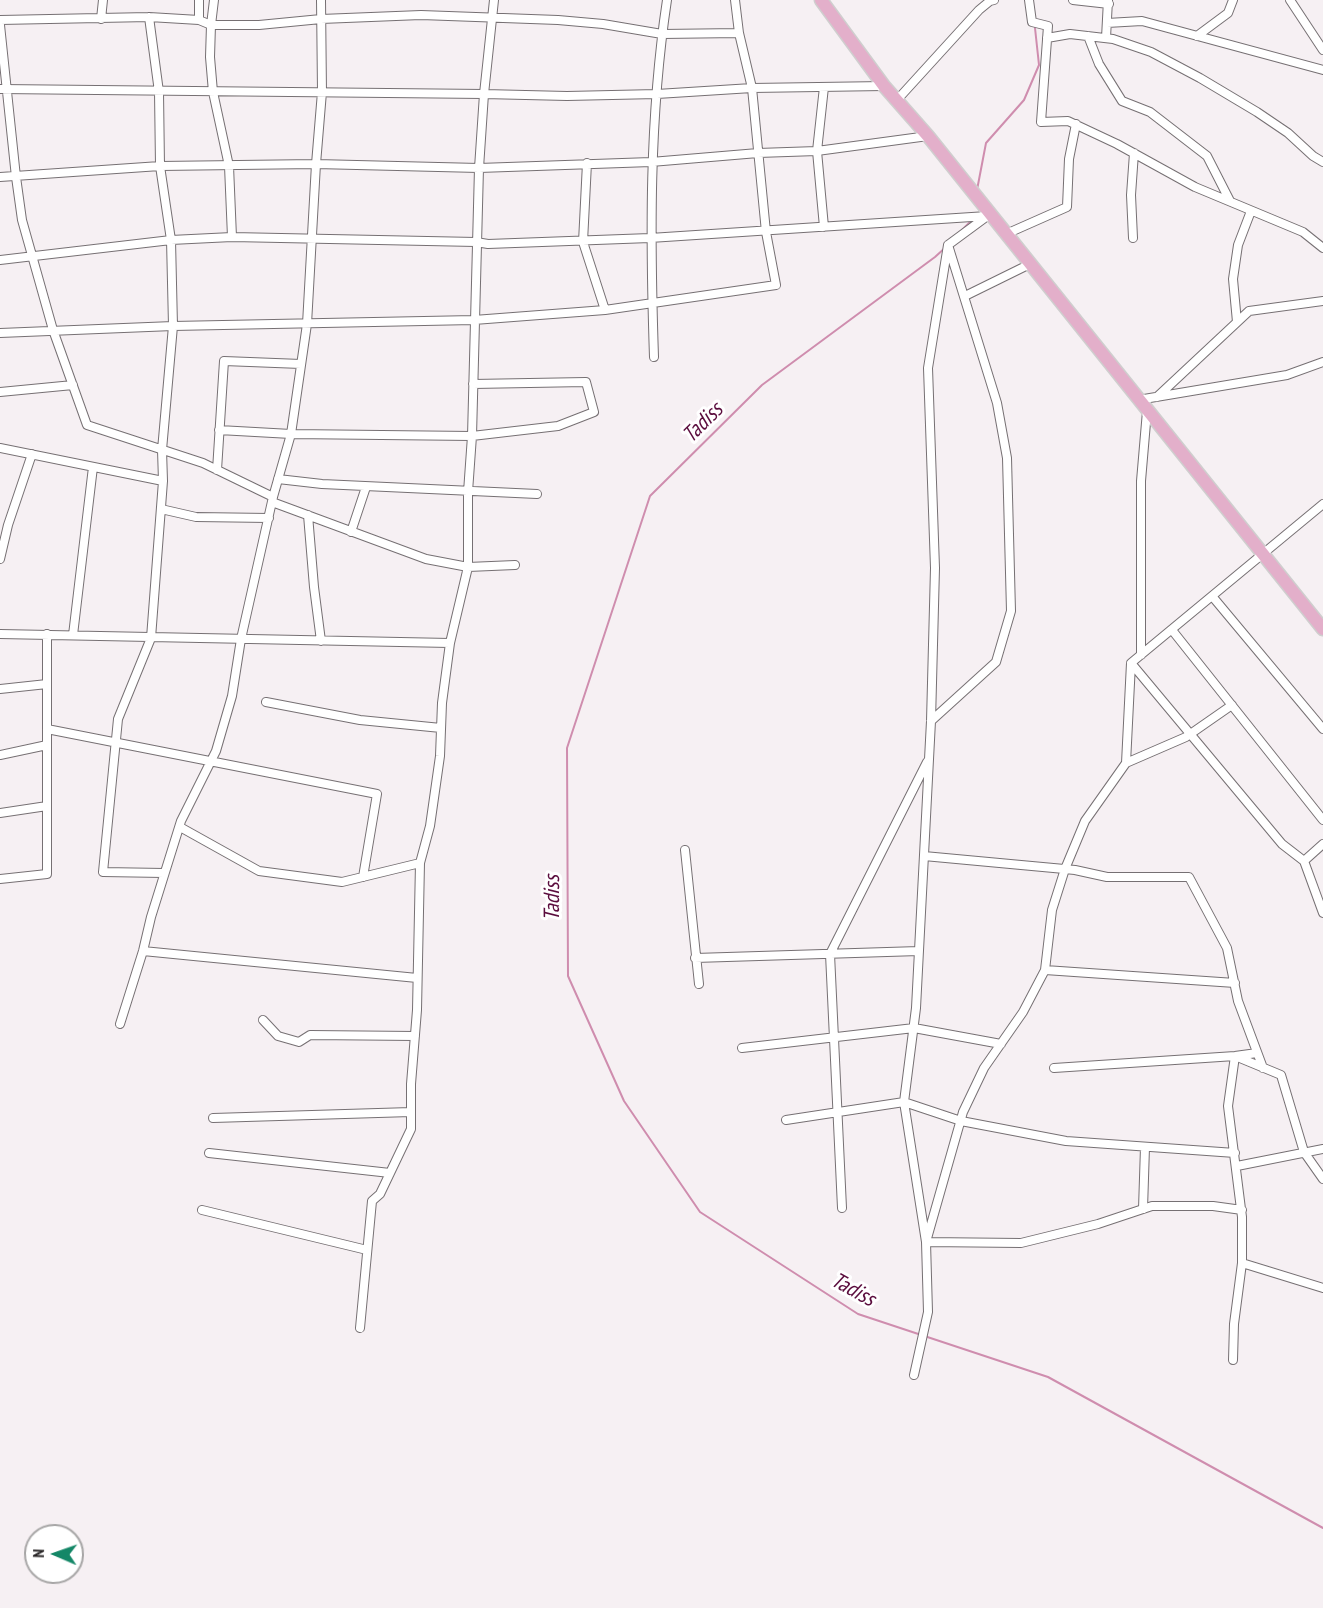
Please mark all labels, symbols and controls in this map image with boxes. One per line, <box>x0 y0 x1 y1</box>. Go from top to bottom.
water label: Tadiss <box>677 397 729 449</box>
water label: Tadiss <box>540 875 566 921</box>
water label: Tadiss <box>827 1267 879 1313</box>
north arrow <box>24 1524 84 1584</box>
text: N <box>28 1549 48 1558</box>

